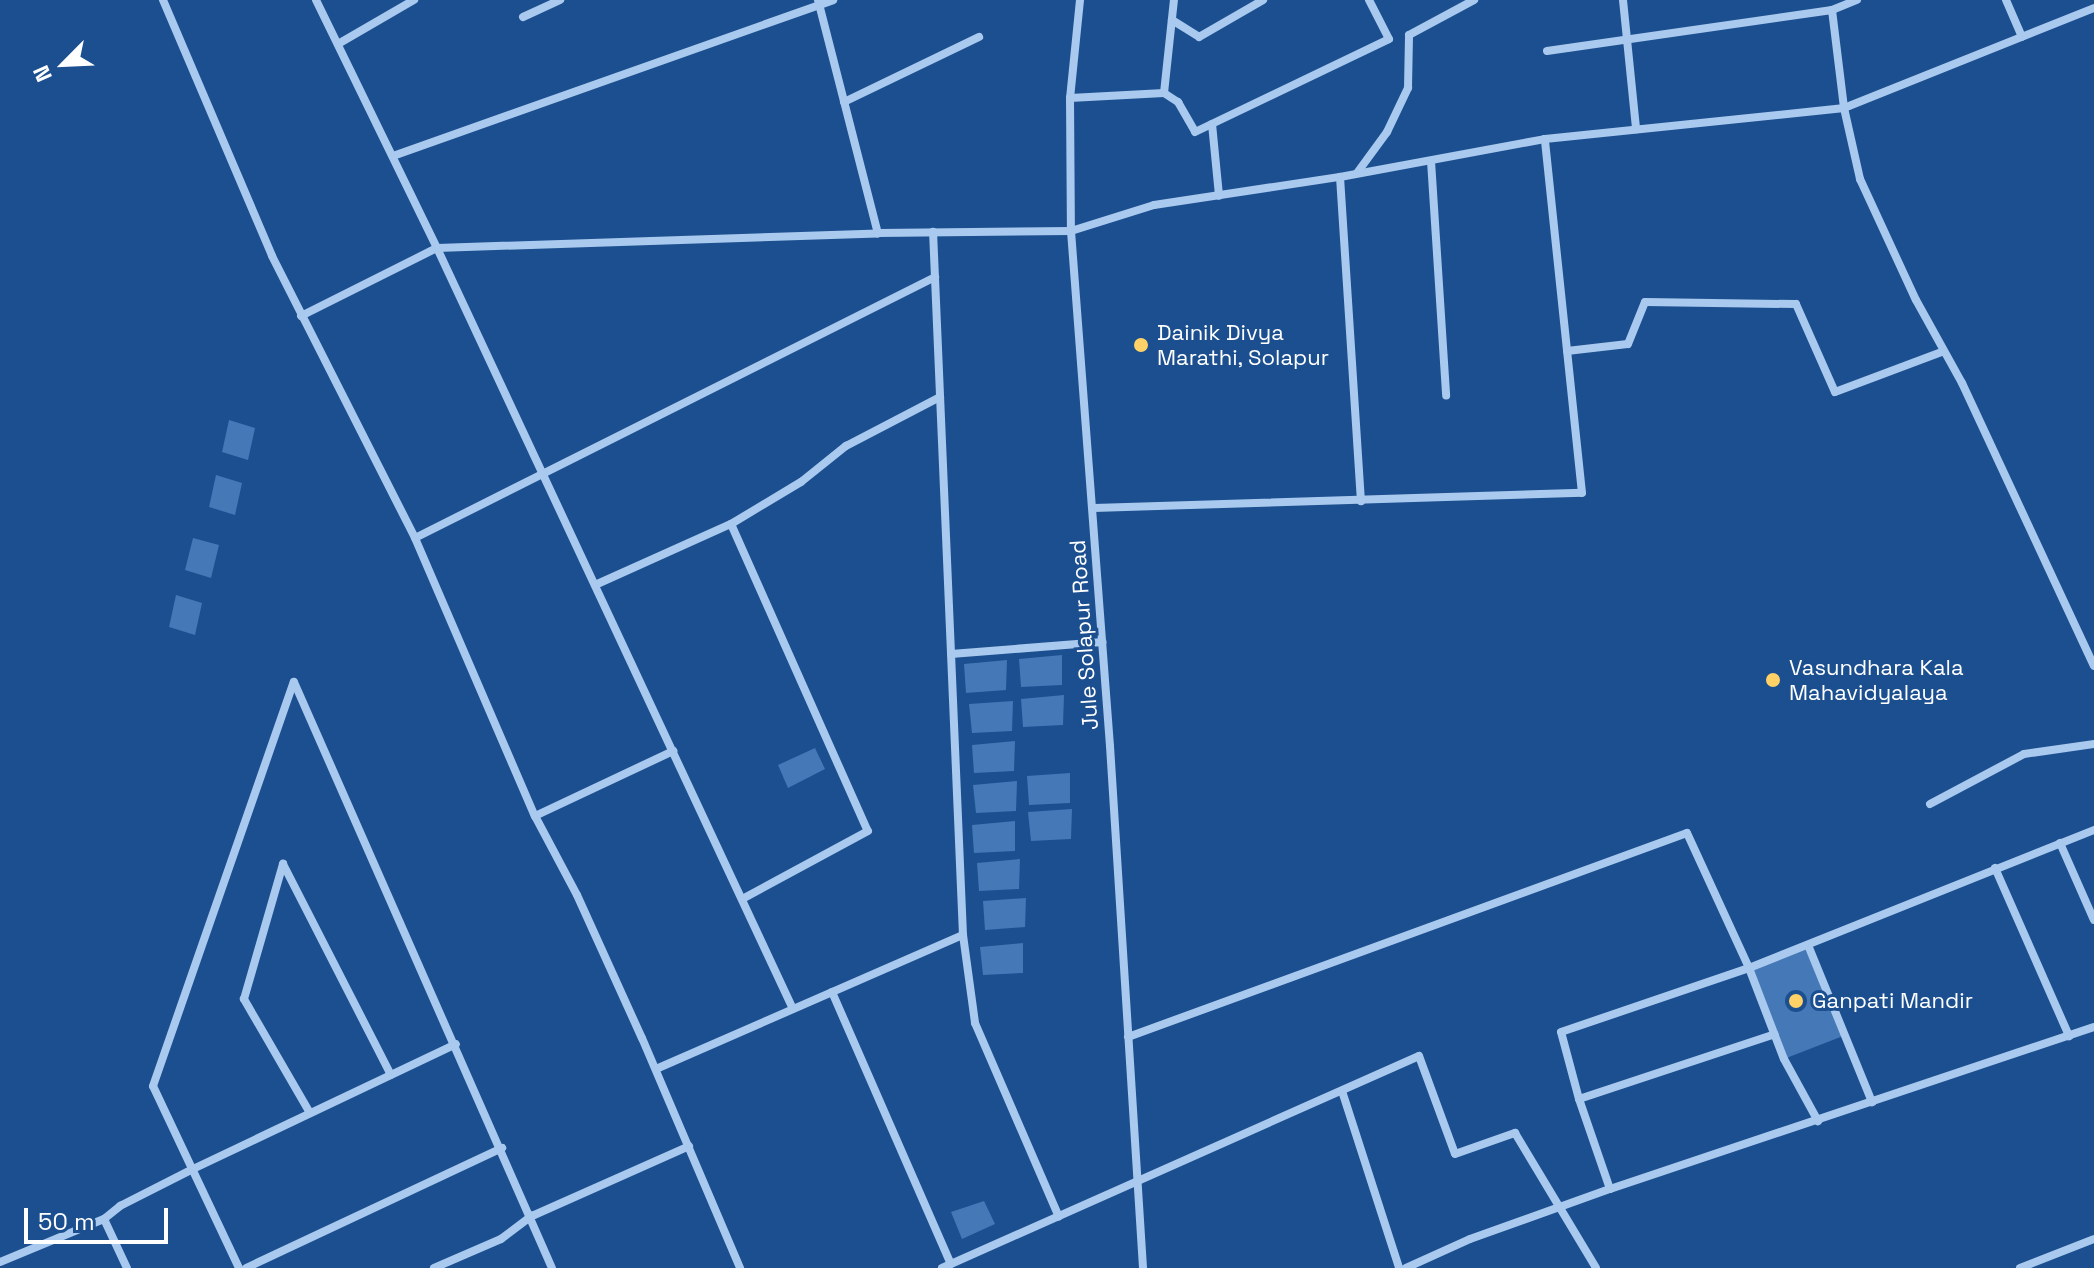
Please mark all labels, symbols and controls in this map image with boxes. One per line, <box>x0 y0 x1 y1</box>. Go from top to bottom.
north arrow <box>24 24 104 104</box>
text: N <box>26 61 58 86</box>
place label: Dainik Divya Marathi, Solapur <box>1157 319 1330 370</box>
marker: Dainik Divya Marathi, Solapur <box>1132 336 1150 354</box>
street label: Jule Solapur Road <box>1064 539 1104 731</box>
place label: Vasundhara Kala Mahavidyalaya <box>1789 654 1964 706</box>
marker: Vasundhara Kala Mahavidyalaya <box>1764 671 1782 689</box>
place label: Ganpati Mandir <box>1812 988 1973 1014</box>
marker: Ganpati Mandir <box>1787 992 1805 1010</box>
scale bar <box>28 1192 172 1242</box>
text: 50 m <box>38 1206 95 1237</box>

